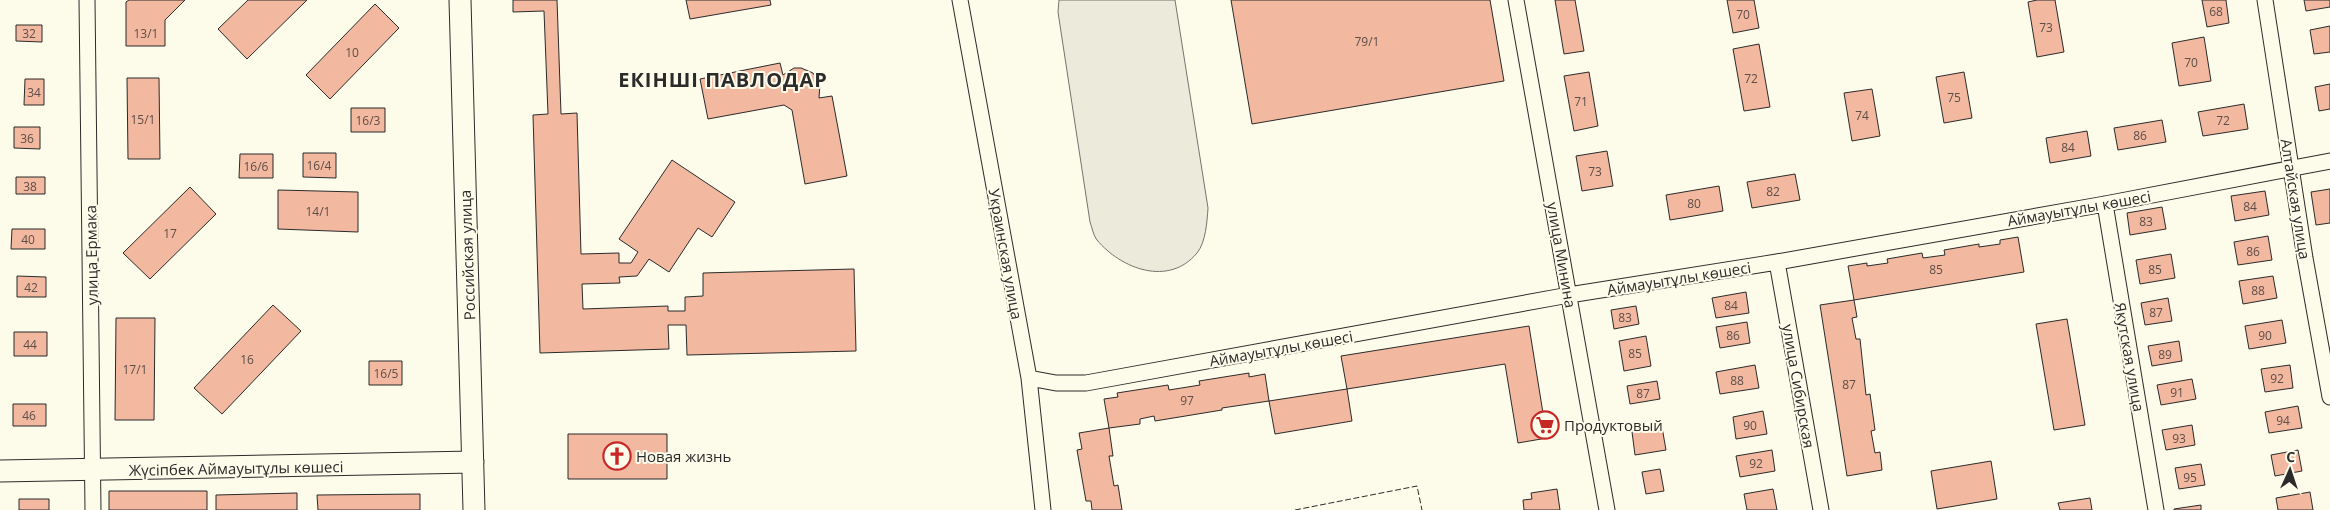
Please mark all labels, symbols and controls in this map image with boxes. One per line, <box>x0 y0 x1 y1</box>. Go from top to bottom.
house number: 68 <box>2209 3 2223 20</box>
house number: 70 <box>1736 6 1750 23</box>
house number: 73 <box>2039 19 2053 36</box>
house number: 32 <box>22 25 36 42</box>
house number: 13/1 <box>134 25 158 42</box>
house number: 79/1 <box>1355 33 1379 50</box>
house number: 10 <box>345 44 359 61</box>
house number: 70 <box>2184 54 2198 71</box>
district label: ЕКІНШІ ПАВЛОДАР <box>618 66 828 93</box>
house number: 72 <box>1744 70 1758 87</box>
house number: 34 <box>27 84 41 101</box>
house number: 75 <box>1947 89 1961 106</box>
house number: 71 <box>1574 93 1588 110</box>
house number: 74 <box>1855 107 1869 124</box>
house number: 15/1 <box>131 111 155 128</box>
house number: 16/3 <box>356 112 381 129</box>
house number: 72 <box>2216 112 2230 129</box>
house number: 86 <box>2133 127 2147 144</box>
house number: 36 <box>20 130 34 147</box>
street label: Алтайская улица <box>2277 137 2315 261</box>
house number: 84 <box>2061 139 2075 156</box>
house number: 16/4 <box>307 157 332 174</box>
house number: 16/6 <box>244 158 269 175</box>
house number: 73 <box>1588 163 1602 180</box>
house number: 38 <box>23 178 37 195</box>
house number: 82 <box>1766 183 1780 200</box>
street label: Аймауытұлы көшесі <box>2006 186 2152 230</box>
street label: Украинская улица <box>985 187 1027 321</box>
street label: Российская улица <box>455 190 479 320</box>
house number: 80 <box>1687 195 1701 212</box>
house number: 84 <box>2243 198 2257 215</box>
street label: улица Минина <box>1543 201 1581 309</box>
house number: 14/1 <box>306 203 330 220</box>
street label: улица Ермака <box>80 205 102 305</box>
house number: 83 <box>2139 213 2153 230</box>
house number: 17 <box>163 225 177 242</box>
house number: 40 <box>21 231 35 248</box>
house number: 86 <box>2246 243 2260 260</box>
street label: Аймауытұлы көшесі <box>1606 257 1752 299</box>
house number: 85 <box>1929 261 1943 278</box>
house number: 85 <box>2148 261 2162 278</box>
house number: 42 <box>24 279 38 296</box>
house number: 88 <box>2251 282 2265 299</box>
house number: 84 <box>1724 297 1738 314</box>
street label: Якутская улица <box>2111 301 2149 413</box>
house number: 87 <box>2149 304 2163 321</box>
house number: 83 <box>1618 309 1632 326</box>
street label: улица Сибирская <box>1778 322 1820 450</box>
street label: Аймауытұлы көшесі <box>1208 326 1354 370</box>
house number: 86 <box>1726 327 1740 344</box>
house number: 90 <box>2258 327 2272 344</box>
house number: 44 <box>23 336 37 353</box>
house number: 85 <box>1628 345 1642 362</box>
house number: 89 <box>2158 346 2172 363</box>
house number: 16 <box>240 351 254 368</box>
house number: 17/1 <box>123 361 147 378</box>
house number: 16/5 <box>374 365 399 382</box>
house number: 92 <box>2270 370 2284 387</box>
house number: 88 <box>1730 372 1744 389</box>
house number: 87 <box>1842 376 1856 393</box>
house number: 91 <box>2170 384 2184 401</box>
house number: 87 <box>1636 385 1650 402</box>
house number: 97 <box>1180 392 1194 409</box>
house number: 46 <box>22 407 36 424</box>
supermarket icon: Продуктовый <box>1530 410 1560 440</box>
house number: 94 <box>2276 412 2290 429</box>
place label: Продуктовый <box>1564 415 1663 435</box>
house number: 90 <box>1743 417 1757 434</box>
house number: 93 <box>2172 430 2186 447</box>
church icon: Новая жизнь <box>602 441 632 471</box>
north arrow <box>2265 445 2315 495</box>
place label: Новая жизнь <box>636 446 732 466</box>
text: С <box>2286 447 2296 466</box>
house number: 92 <box>1749 455 1763 472</box>
street label: Жүсіпбек Аймауытұлы көшесі <box>128 456 344 480</box>
house number: 95 <box>2183 469 2197 486</box>

